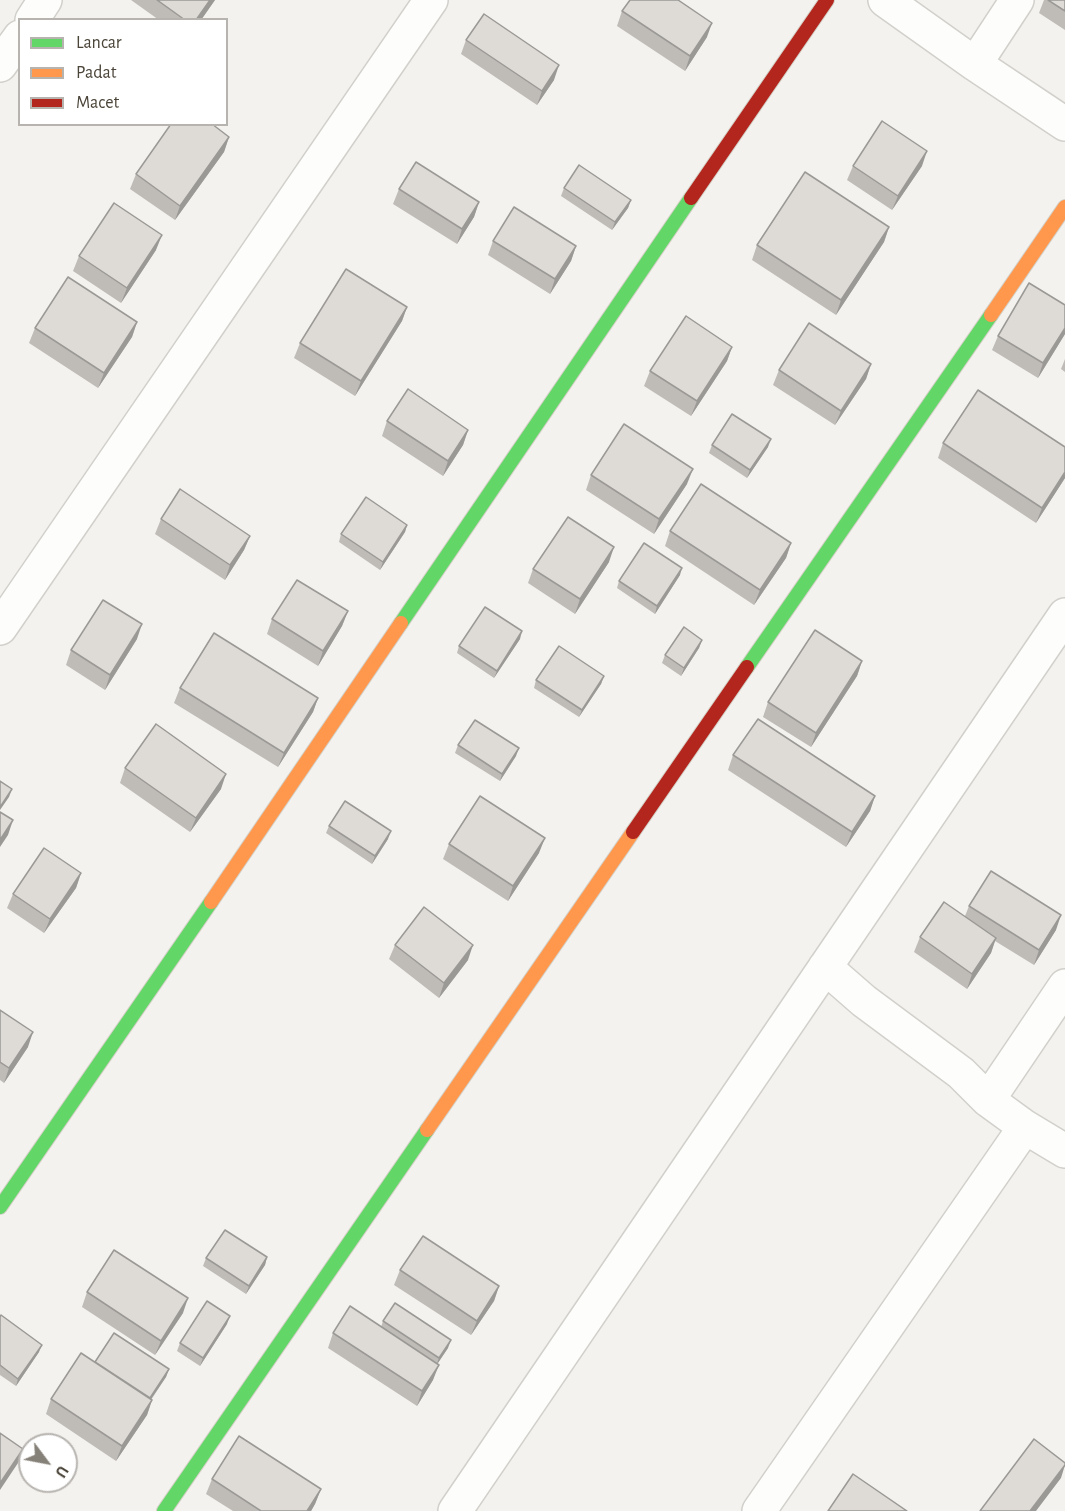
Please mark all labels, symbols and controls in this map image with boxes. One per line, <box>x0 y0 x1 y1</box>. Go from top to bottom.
legend <box>18 18 228 126</box>
text: Lancar <box>76 34 122 52</box>
text: Padat <box>76 64 117 82</box>
text: Macet <box>76 94 119 112</box>
north arrow <box>18 1433 78 1493</box>
text: U <box>52 1463 71 1480</box>

